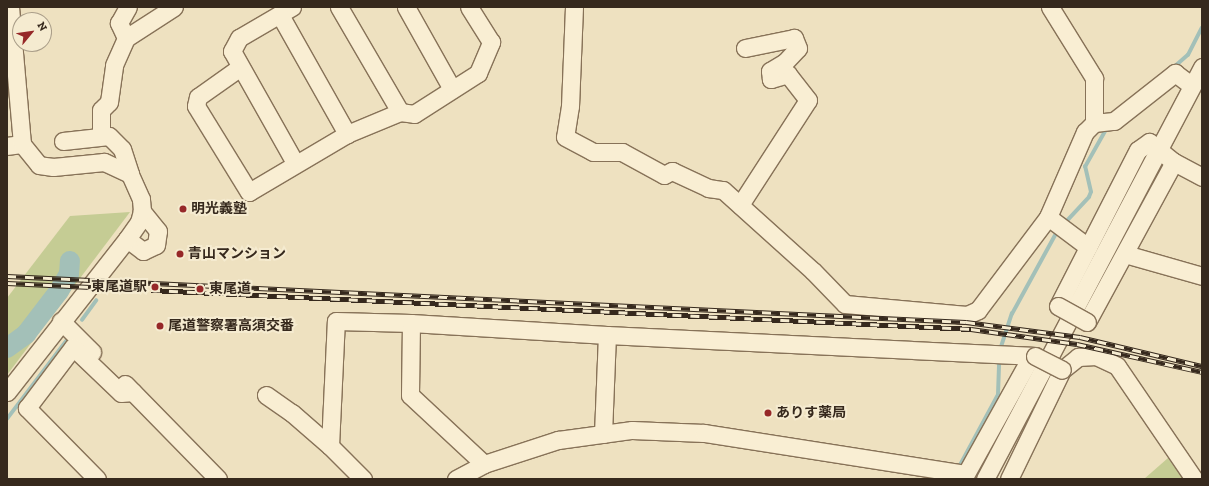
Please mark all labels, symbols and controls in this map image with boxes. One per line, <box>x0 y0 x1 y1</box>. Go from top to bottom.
north arrow <box>12 12 52 52</box>
text: N <box>34 20 50 33</box>
place label: 明光義塾 <box>191 201 247 217</box>
marker: 明光義塾 <box>178 204 188 214</box>
place label: 青山マンション <box>188 246 286 262</box>
marker: 青山マンション <box>175 249 185 259</box>
place label: 東尾道駅 <box>91 279 147 295</box>
place label: 東尾道 <box>209 281 251 297</box>
marker: 東尾道駅 <box>150 282 160 292</box>
marker: 東尾道 <box>194 283 206 295</box>
place label: 尾道警察署高須交番 <box>168 318 294 334</box>
marker: 尾道警察署高須交番 <box>155 321 165 331</box>
place label: ありす薬局 <box>776 405 846 421</box>
marker: ありす薬局 <box>763 408 773 418</box>

